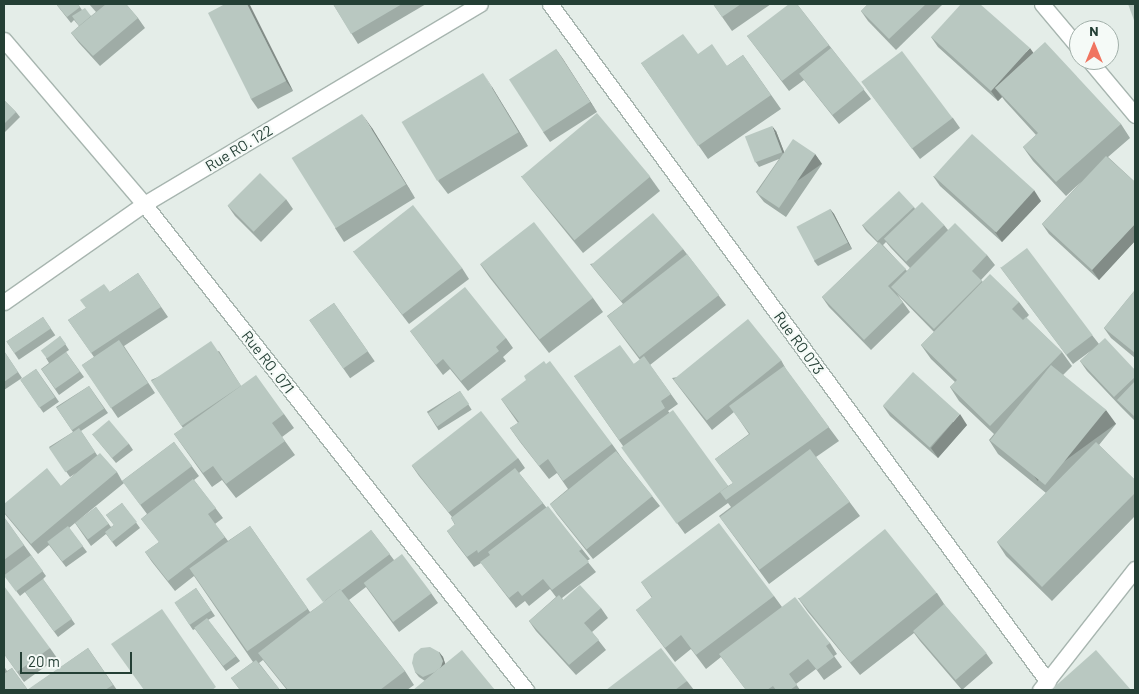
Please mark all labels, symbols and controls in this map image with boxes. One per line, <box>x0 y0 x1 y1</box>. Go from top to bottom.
north arrow <box>1069 20 1119 70</box>
text: N <box>1089 22 1099 39</box>
street label: Rue RO. 122 <box>202 121 276 175</box>
street label: Rue RO 073 <box>770 308 828 378</box>
street label: Rue RO. 071 <box>238 327 298 397</box>
scale bar <box>22 642 135 674</box>
text: 20 m <box>28 652 60 670</box>

